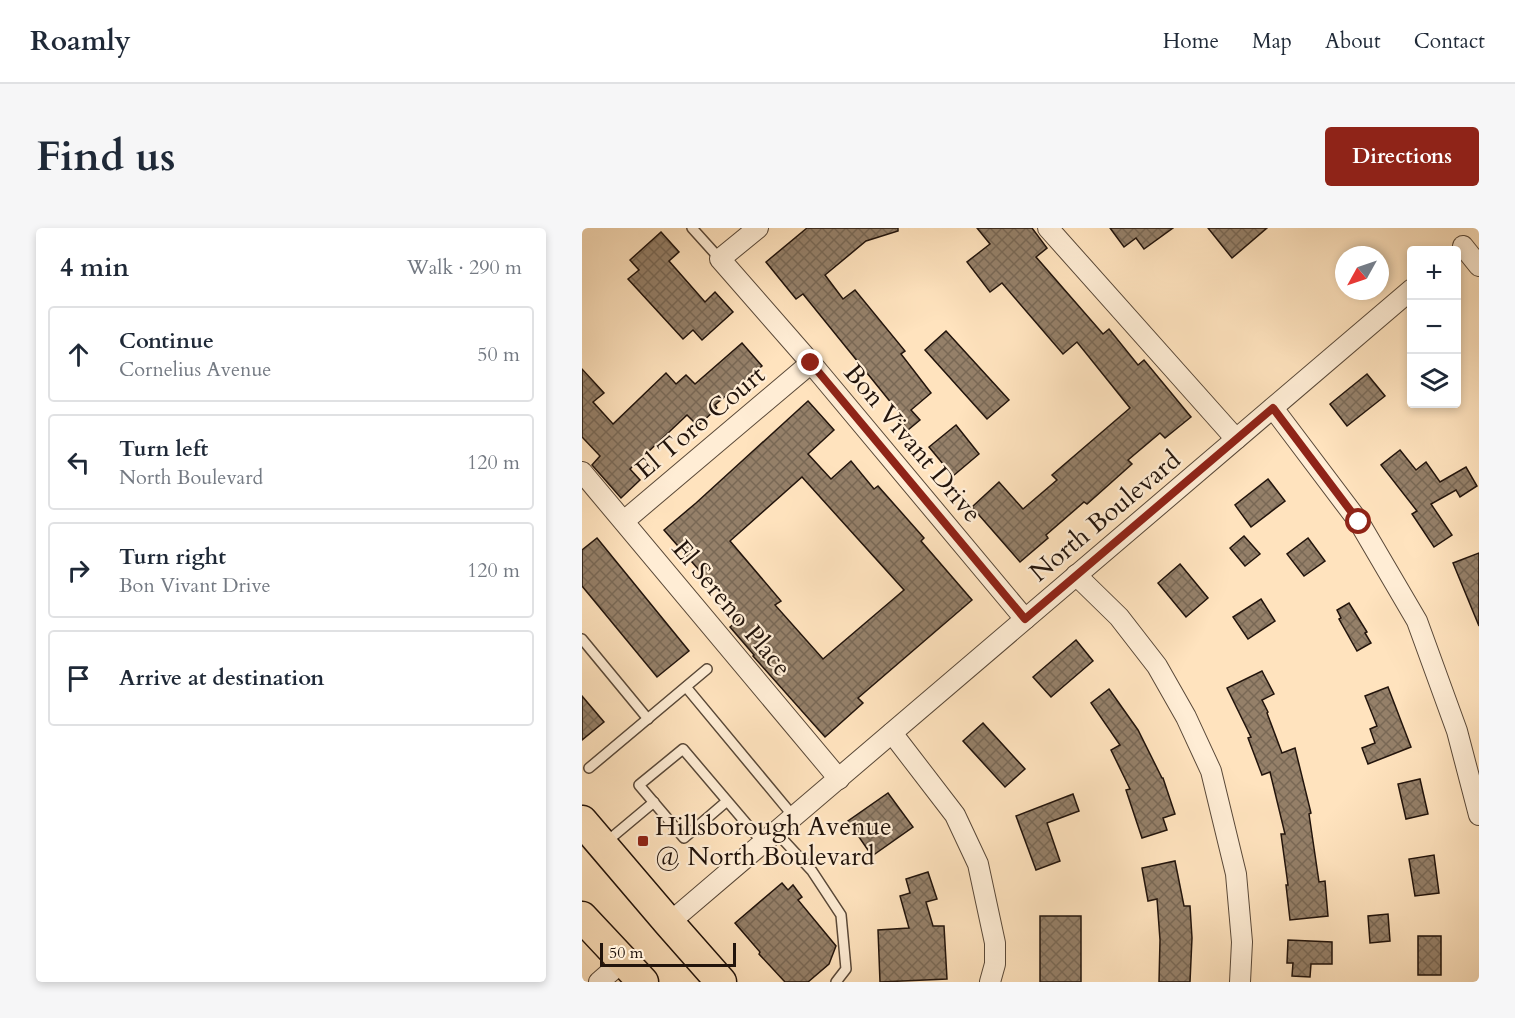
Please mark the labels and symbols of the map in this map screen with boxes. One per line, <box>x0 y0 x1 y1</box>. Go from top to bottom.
north arrow <box>1335 246 1389 300</box>
route end <box>797 349 823 375</box>
street label: Bon Vivant Drive <box>836 356 990 530</box>
street label: El Toro Court <box>628 357 772 487</box>
street label: North Boulevard <box>1022 442 1188 590</box>
route start <box>1345 508 1371 534</box>
street label: El Sereno Place <box>664 532 800 684</box>
place label: Hillsborough Avenue @ North Boulevard <box>655 809 892 874</box>
marker: Hillsborough Avenue @ North Boulevard <box>636 834 650 848</box>
scale bar <box>600 940 736 968</box>

